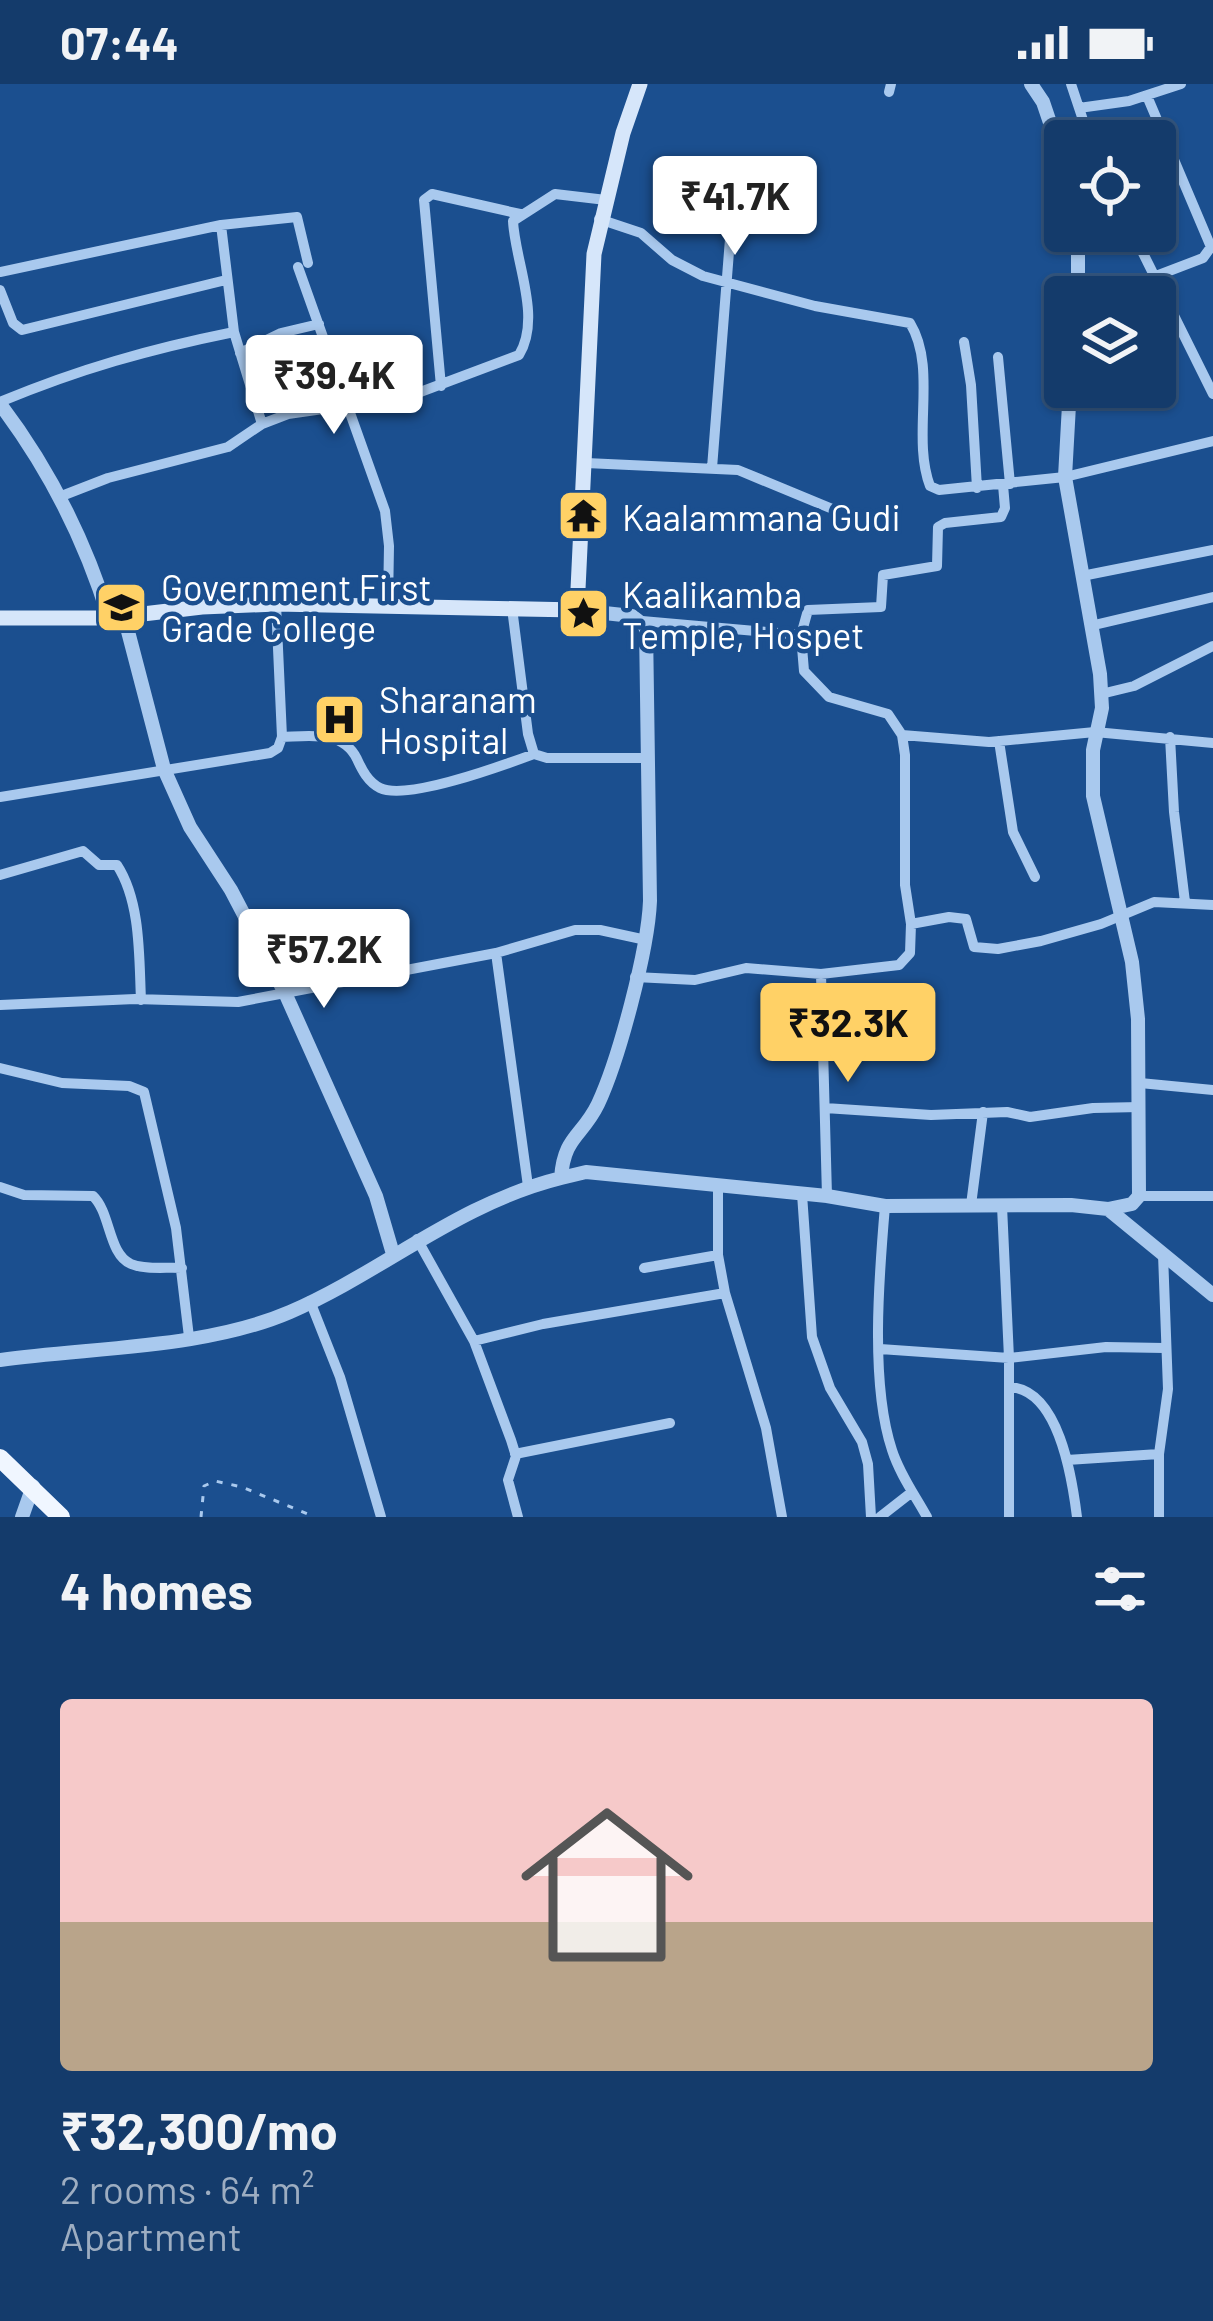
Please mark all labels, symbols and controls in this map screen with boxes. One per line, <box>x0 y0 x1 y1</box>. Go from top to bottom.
text: 07:44 <box>60 15 179 69</box>
map controls <box>1044 120 1176 408</box>
button: locate <box>1044 120 1176 252</box>
pin: ₹41.7K <box>637 156 833 258</box>
text: ₹41.7K <box>680 171 790 218</box>
button: layers <box>1044 276 1176 408</box>
pin: ₹39.4K <box>236 335 432 437</box>
text: ₹39.4K <box>273 350 395 397</box>
temple icon: Kaalammana Gudi <box>555 488 611 544</box>
place label: Kaalammana Gudi <box>622 495 901 538</box>
place label: Government First Grade College <box>161 565 432 649</box>
place label: Kaalikamba Temple, Hospet <box>622 572 864 656</box>
school or university icon: Government First Grade College <box>94 579 150 635</box>
place icon: Kaalikamba Temple, Hospet <box>555 586 611 642</box>
place label: Sharanam Hospital <box>379 677 537 761</box>
hospital icon: Sharanam Hospital <box>312 691 368 747</box>
pin: ₹57.2K <box>226 909 422 1011</box>
text: ₹57.2K <box>266 924 382 971</box>
pin: ₹32.3K <box>750 983 946 1085</box>
text: ₹32.3K <box>787 998 909 1045</box>
icon: filters <box>1087 1556 1153 1622</box>
text: 4 homes <box>60 1559 253 1620</box>
icon: home <box>499 1777 715 1993</box>
text: ₹32,300/mo <box>60 2099 338 2160</box>
text: 2 rooms · 64 m² <box>60 2165 314 2212</box>
text: Apartment <box>60 2212 242 2259</box>

